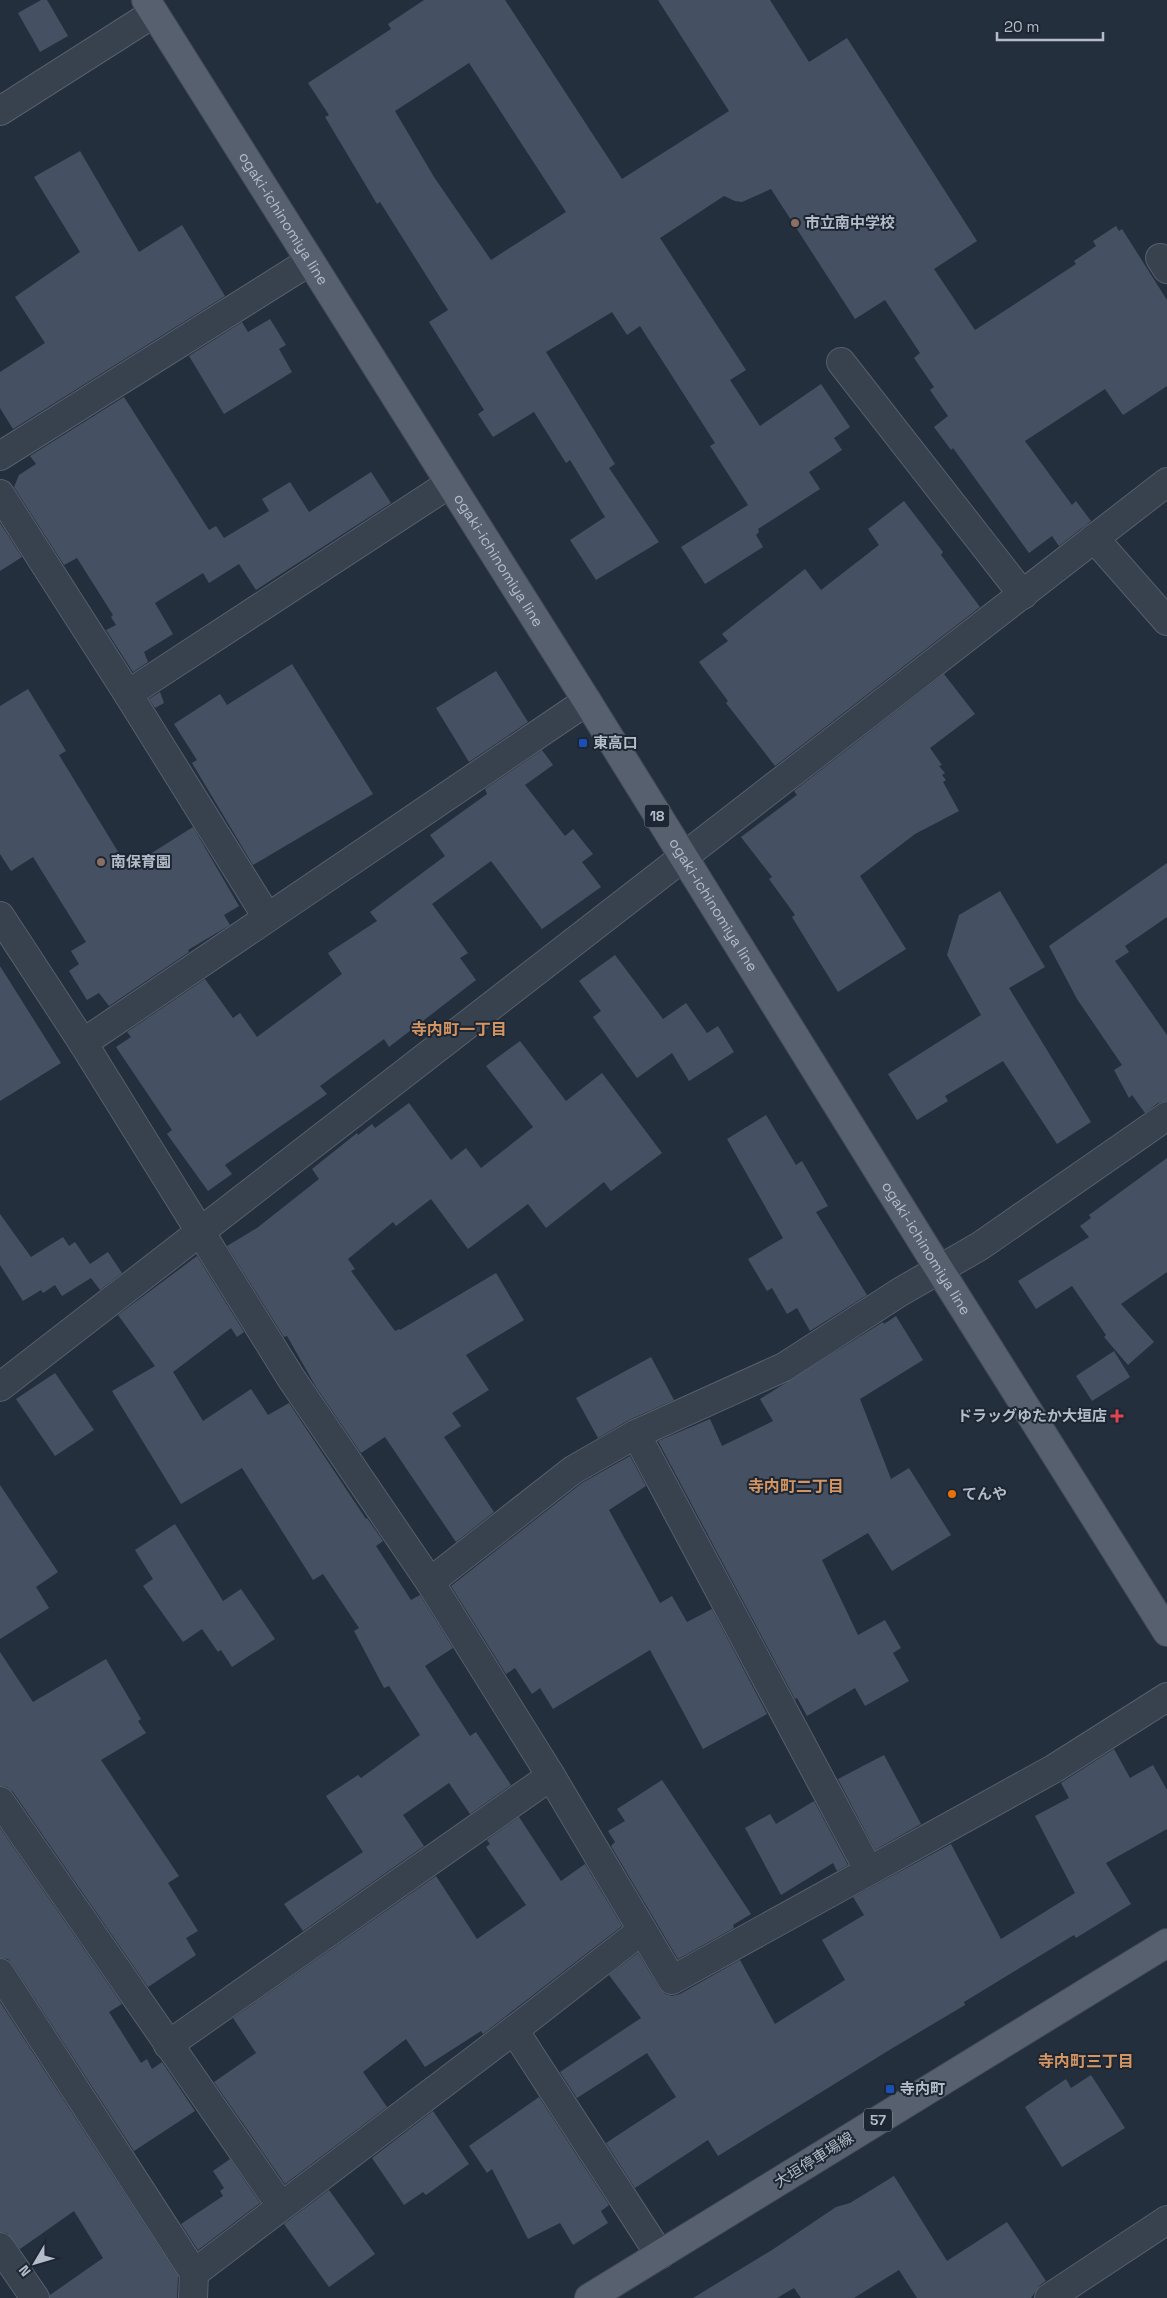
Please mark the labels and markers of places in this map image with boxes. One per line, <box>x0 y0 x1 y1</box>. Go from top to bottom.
place label: 市立南中学校 <box>805 213 895 232</box>
marker: 市立南中学校 <box>789 217 801 229</box>
place label: 東高口 <box>593 733 638 752</box>
marker: 東高口 <box>577 737 589 749</box>
place label: 南保育園 <box>111 852 171 871</box>
marker: 南保育園 <box>95 856 107 868</box>
place label: ドラッグゆたか大垣店 <box>957 1406 1107 1425</box>
marker: ドラッグゆたか大垣店 <box>1111 1410 1123 1422</box>
place label: てんや <box>962 1484 1007 1503</box>
marker: てんや <box>946 1488 958 1500</box>
place label: 寺内町 <box>900 2079 945 2098</box>
marker: 寺内町 <box>884 2083 896 2095</box>

